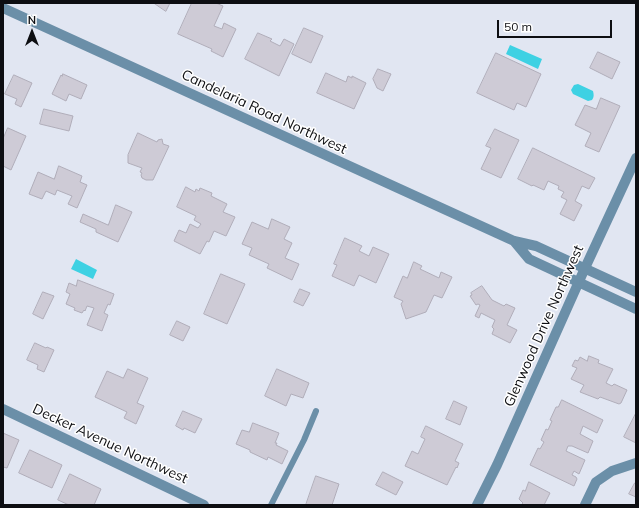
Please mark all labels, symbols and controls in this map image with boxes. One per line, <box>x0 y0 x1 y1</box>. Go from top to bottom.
north arrow <box>12 12 52 52</box>
scale bar <box>499 12 614 38</box>
text: N <box>28 13 36 27</box>
text: 50 m <box>504 19 532 34</box>
street label: Candelaria Road Northwest <box>179 66 349 158</box>
street label: Glenwood Drive Northwest <box>501 243 587 409</box>
street label: Decker Avenue Northwest <box>30 401 190 487</box>

